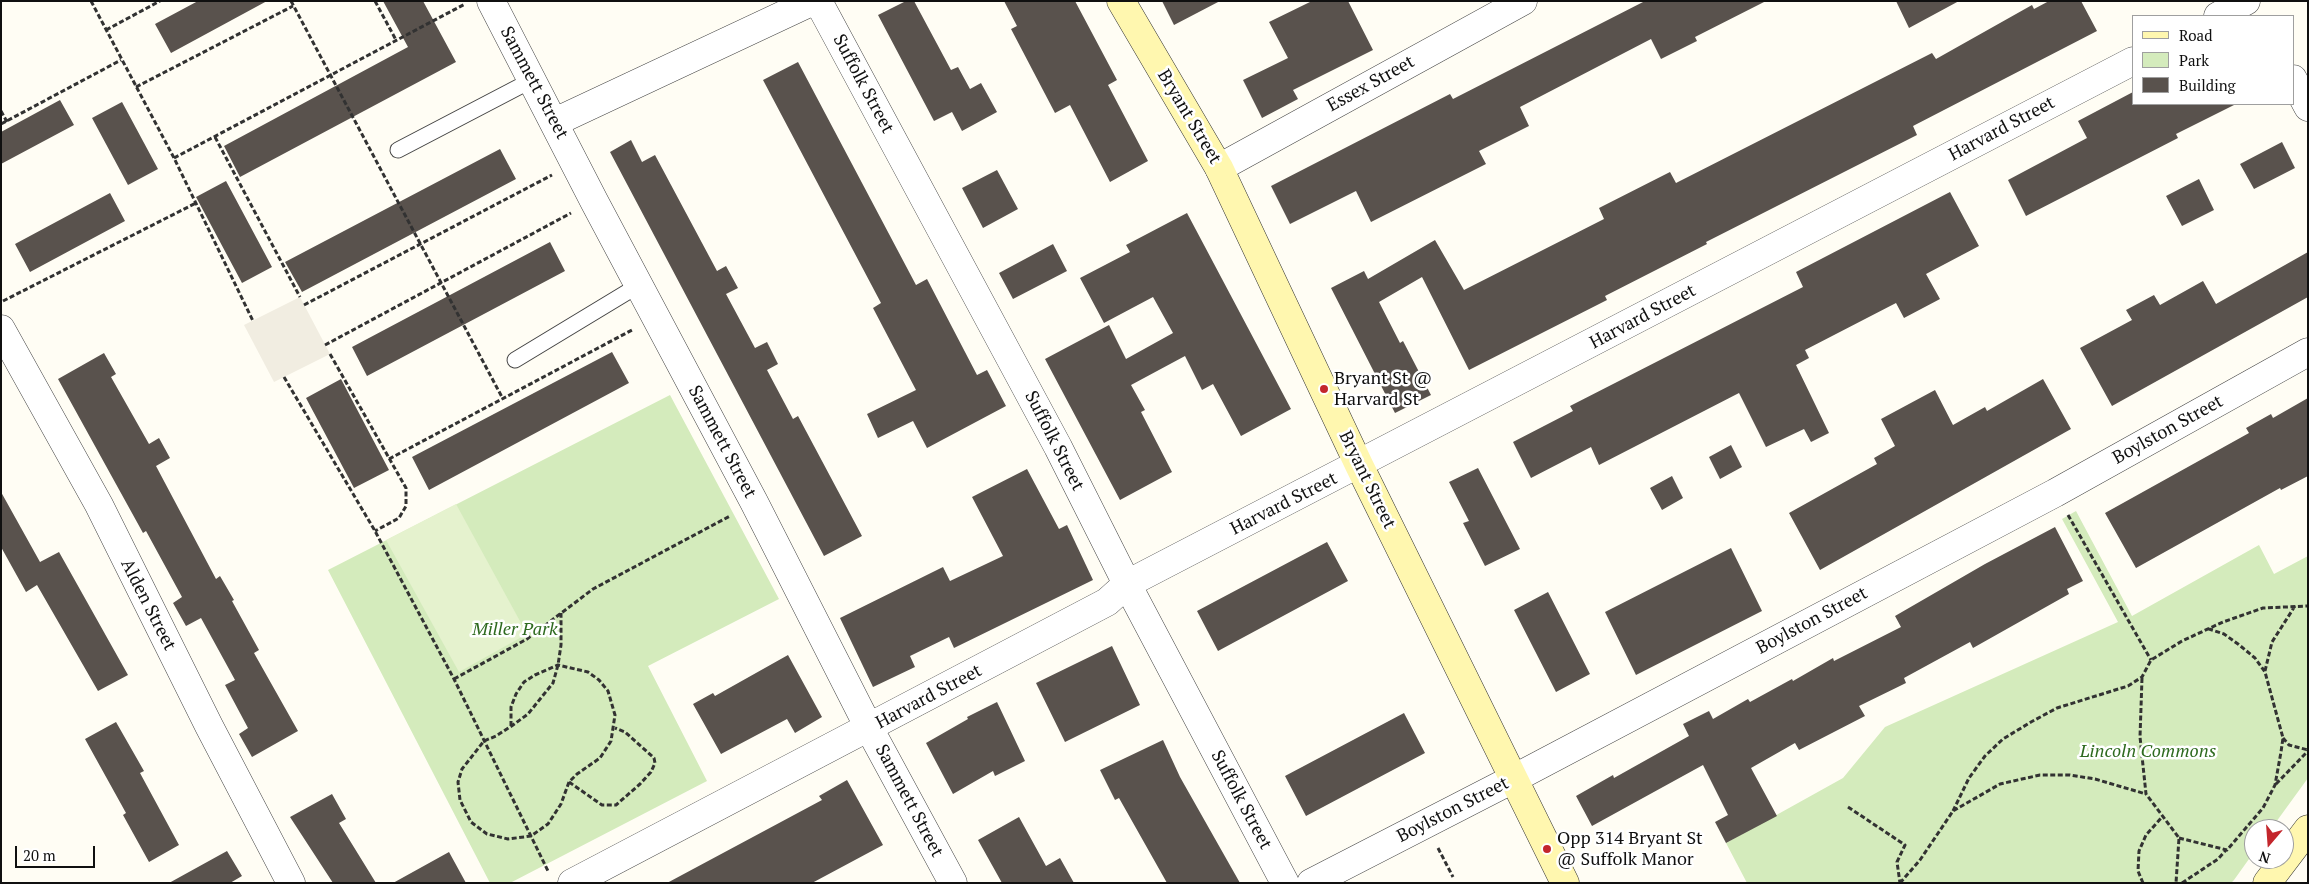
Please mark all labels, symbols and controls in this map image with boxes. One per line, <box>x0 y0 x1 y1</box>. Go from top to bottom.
legend <box>2132 15 2294 105</box>
street label: Sammett Street <box>495 23 573 143</box>
text: Road <box>2179 25 2212 45</box>
street label: Suffolk Street <box>828 31 898 137</box>
text: Park <box>2179 50 2209 70</box>
street label: Essex Street <box>1324 51 1418 117</box>
street label: Bryant Street <box>1152 66 1226 168</box>
text: Building <box>2179 75 2236 95</box>
street label: Harvard Street <box>1945 92 2059 166</box>
street label: Harvard Street <box>1586 280 1700 354</box>
place label: Bryant St @ Harvard St <box>1334 368 1432 410</box>
street label: Sammett Street <box>683 382 761 502</box>
marker: Bryant St @ Harvard St <box>1318 383 1330 395</box>
street label: Suffolk Street <box>1020 388 1088 494</box>
street label: Boylston Street <box>2109 391 2227 469</box>
street label: Bryant Street <box>1334 428 1400 532</box>
street label: Harvard Street <box>1227 468 1341 540</box>
street label: Alden Street <box>116 556 180 654</box>
street label: Boylston Street <box>1753 583 1871 659</box>
park label: Miller Park <box>472 619 558 641</box>
street label: Harvard Street <box>872 660 986 734</box>
street label: Sammett Street <box>870 741 948 861</box>
park label: Lincoln Commons <box>2080 741 2216 763</box>
street label: Suffolk Street <box>1206 747 1276 853</box>
street label: Boylston Street <box>1393 773 1513 847</box>
north arrow <box>2244 819 2294 869</box>
place label: Opp 314 Bryant St @ Suffolk Manor <box>1557 828 1703 871</box>
scale bar <box>18 836 98 868</box>
marker: Opp 314 Bryant St @ Suffolk Manor <box>1541 843 1553 855</box>
text: 20 m <box>23 845 56 865</box>
text: N <box>2257 847 2273 868</box>

